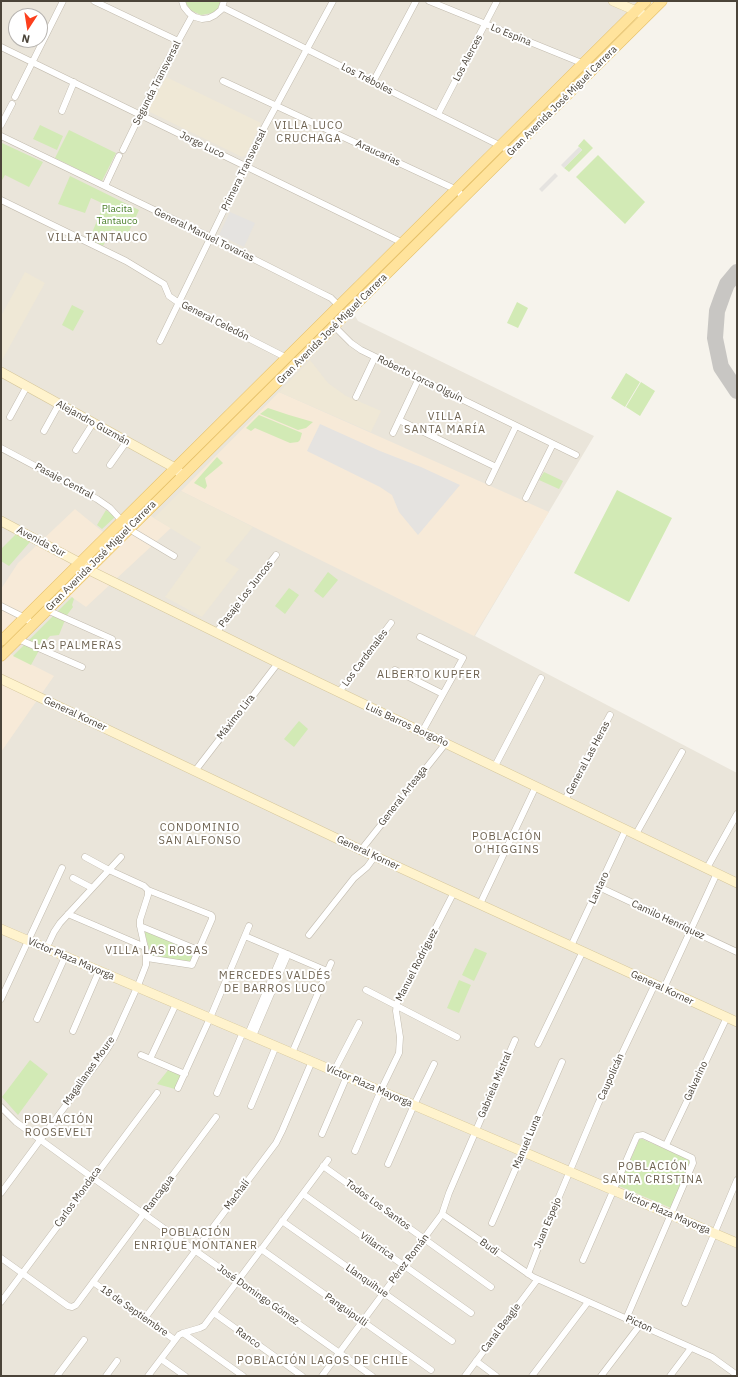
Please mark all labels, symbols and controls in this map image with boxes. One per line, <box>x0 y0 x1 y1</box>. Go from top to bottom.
north arrow <box>8 8 48 48</box>
street label: Lo Espina <box>489 21 533 49</box>
text: N <box>20 31 31 46</box>
street label: Los Alerces <box>451 33 485 83</box>
street label: Segunda Transversal <box>131 39 183 127</box>
street label: Gran Avenida José Miguel Carrera <box>504 43 620 159</box>
street label: Los Tréboles <box>339 61 395 97</box>
district label: VILLA LUCO CRUCHAGA <box>274 119 344 145</box>
street label: Primera Transversal <box>219 127 269 213</box>
street label: Jorge Luco <box>178 129 226 161</box>
street label: Araucarias <box>354 137 402 169</box>
park label: Placita Tantauco <box>96 203 138 226</box>
street label: General Manuel Tovarias <box>152 205 256 265</box>
district label: VILLA TANTAUCO <box>48 231 148 245</box>
street label: Gran Avenida José Miguel Carrera <box>274 271 390 387</box>
street label: General Celedón <box>179 299 251 343</box>
street label: Roberto Lorca Olguín <box>375 353 465 405</box>
street label: Alejandro Guzmán <box>54 398 132 448</box>
district label: VILLA SANTA MARÍA <box>404 410 486 436</box>
street label: Pasaje Central <box>33 461 95 501</box>
street label: Gran Avenida José Miguel Carrera <box>43 498 159 614</box>
street label: Avenida Sur <box>15 524 67 560</box>
street label: Pasaje Los Juncos <box>216 558 276 630</box>
street label: Los Cardenales <box>340 627 390 689</box>
district label: LAS PALMERAS <box>34 639 122 653</box>
district label: ALBERTO KUPFER <box>377 668 481 682</box>
street label: Máximo Lira <box>215 692 257 742</box>
street label: General Korner <box>42 694 108 734</box>
street label: Luis Barros Borgoño <box>364 701 450 749</box>
street label: General Las Heras <box>564 719 612 797</box>
street label: General Arteaga <box>376 764 430 828</box>
district label: CONDOMINIO SAN ALFONSO <box>158 821 242 847</box>
district label: POBLACIÓN O'HIGGINS <box>472 830 542 856</box>
street label: General Korner <box>335 833 401 873</box>
street label: Lautaro <box>586 870 612 906</box>
street label: Camilo Henríquez <box>629 898 707 942</box>
street label: Manuel Rodríguez <box>393 927 441 1003</box>
street label: Víctor Plaza Mayorga <box>26 935 116 983</box>
district label: VILLA LAS ROSAS <box>105 944 209 958</box>
street label: General Korner <box>629 968 695 1008</box>
district label: MERCEDES VALDÉS DE BARROS LUCO <box>219 969 331 995</box>
street label: Magallanes Moure <box>61 1034 117 1108</box>
street label: Gabriela Mistral <box>476 1050 514 1120</box>
street label: Caupolicán <box>595 1052 627 1102</box>
street label: Galvarino <box>682 1059 710 1103</box>
street label: Víctor Plaza Mayorga <box>324 1062 414 1110</box>
district label: POBLACIÓN ROOSEVELT <box>24 1113 94 1139</box>
street label: Manuel Luna <box>510 1113 544 1171</box>
district label: POBLACIÓN SANTA CRISTINA <box>603 1160 703 1186</box>
street label: Carlos Mondaca <box>52 1164 104 1230</box>
street label: Rancagua <box>141 1173 177 1215</box>
street label: Todos Los Santos <box>343 1177 413 1233</box>
street label: Machalí <box>222 1178 252 1212</box>
street label: Víctor Plaza Mayorga <box>622 1189 712 1237</box>
street label: Juan Espejo <box>532 1196 564 1250</box>
district label: POBLACIÓN ENRIQUE MONTANER <box>134 1226 258 1252</box>
street label: Villarrica <box>357 1230 397 1262</box>
street label: Pérez Román <box>386 1232 432 1286</box>
street label: Budi <box>477 1236 501 1258</box>
street label: José Domingo Gómez <box>215 1262 301 1328</box>
street label: Llanquihue <box>343 1262 391 1300</box>
street label: 18 de Septiembre <box>98 1283 170 1339</box>
street label: Panguipulli <box>322 1291 370 1329</box>
street label: Canal Beagle <box>479 1301 523 1355</box>
street label: Picton <box>624 1313 654 1335</box>
street label: Ranco <box>233 1325 263 1351</box>
district label: POBLACIÓN LAGOS DE CHILE <box>237 1354 409 1368</box>

